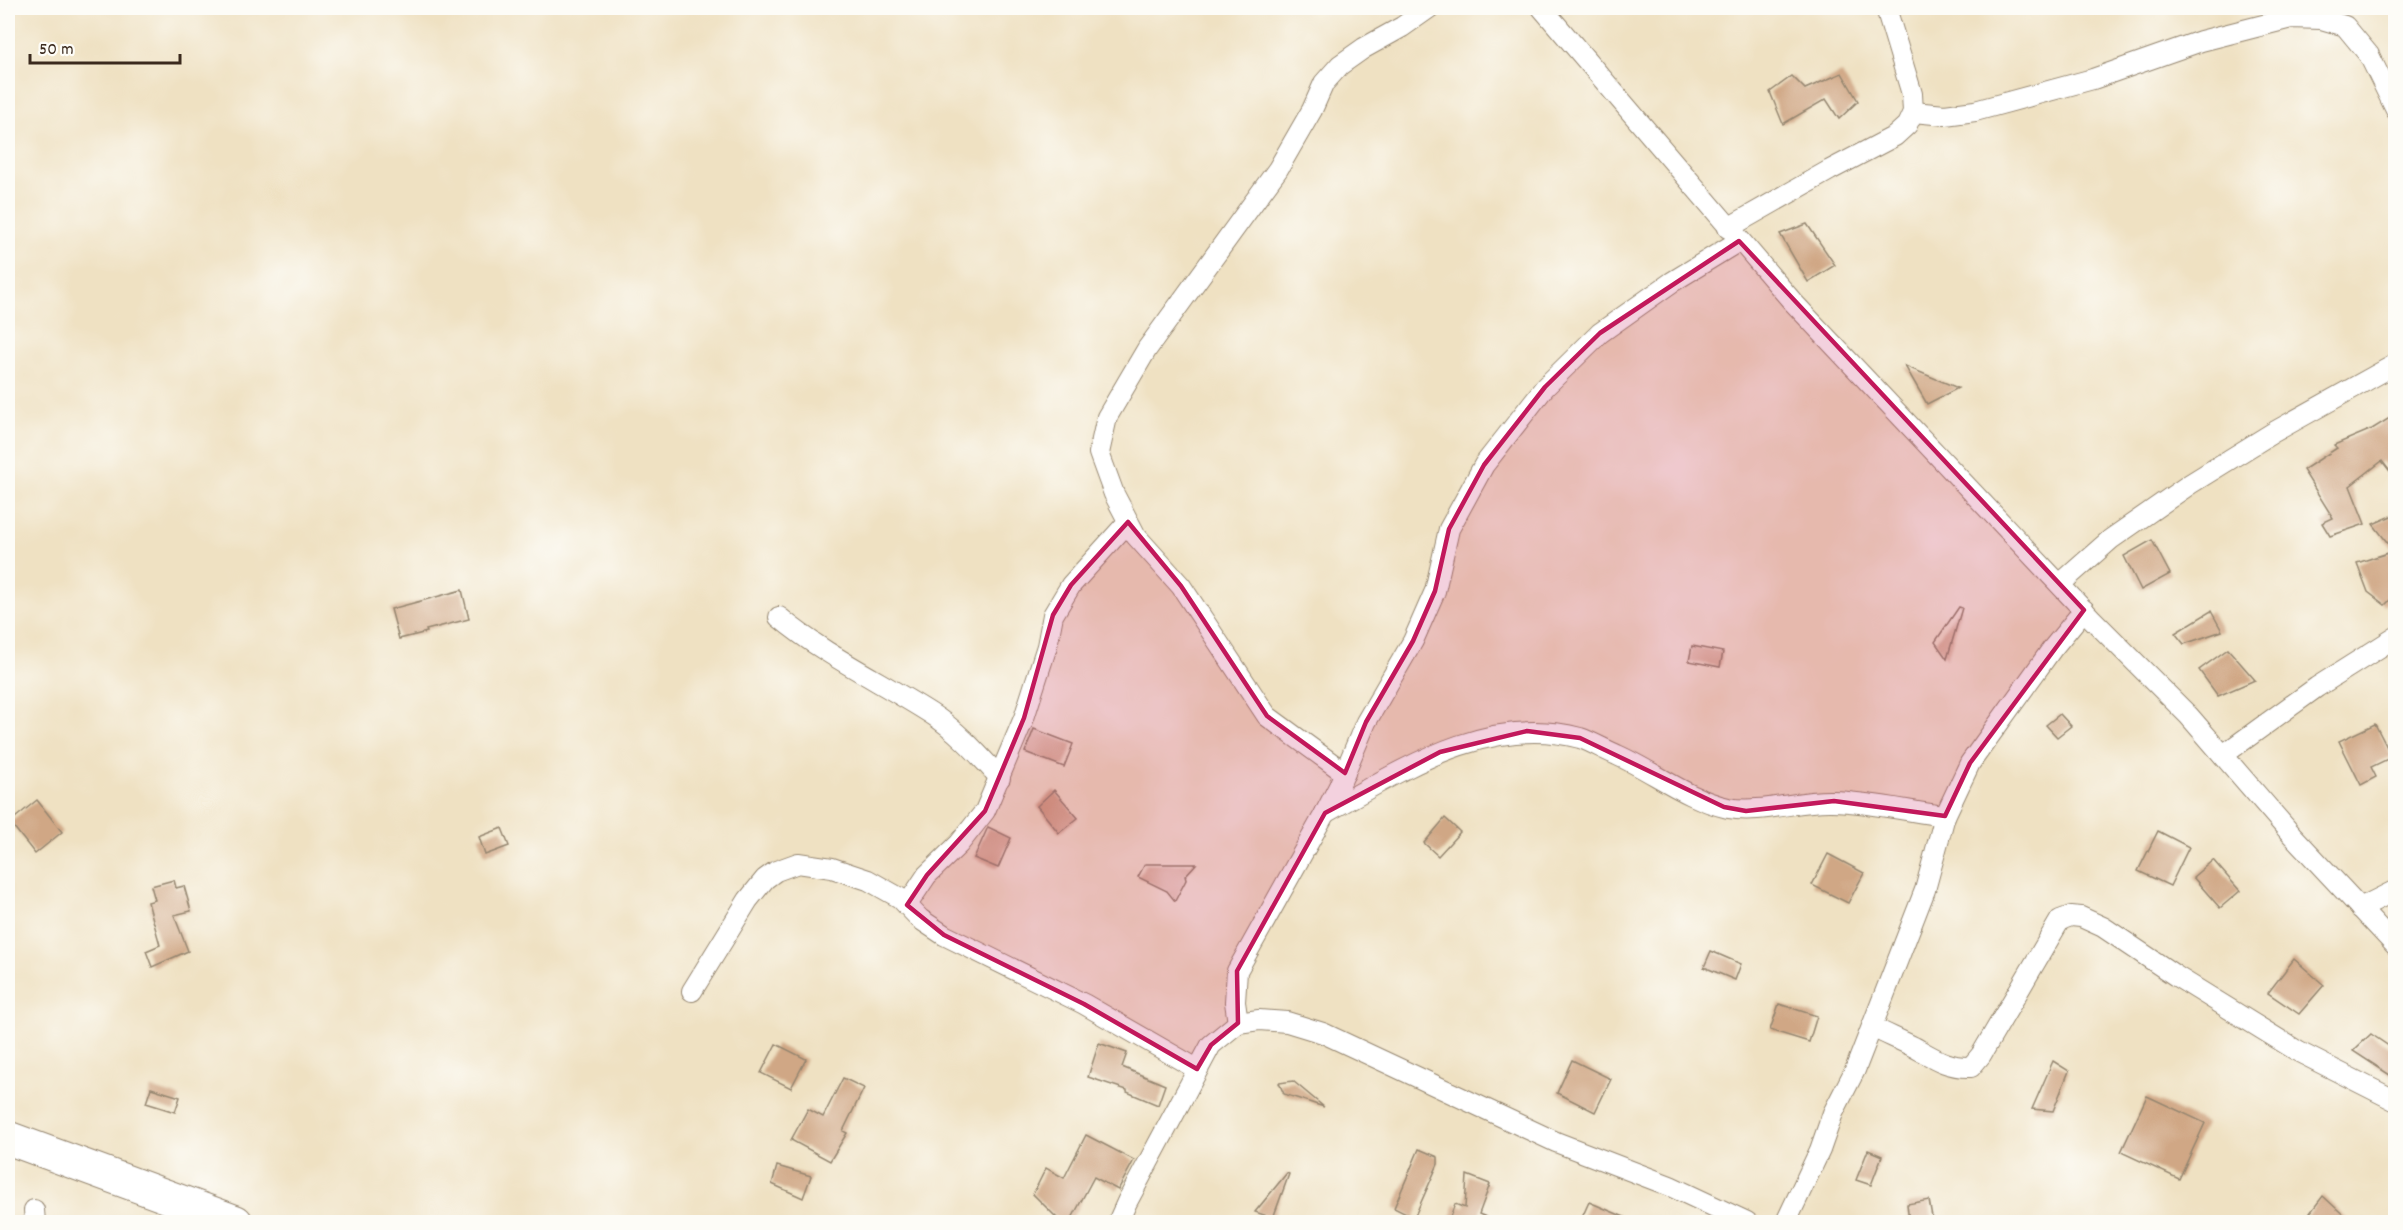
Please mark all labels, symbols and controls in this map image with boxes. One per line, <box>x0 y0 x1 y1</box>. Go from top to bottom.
scale bar <box>30 27 180 65</box>
text: 50 m <box>39 38 74 63</box>

